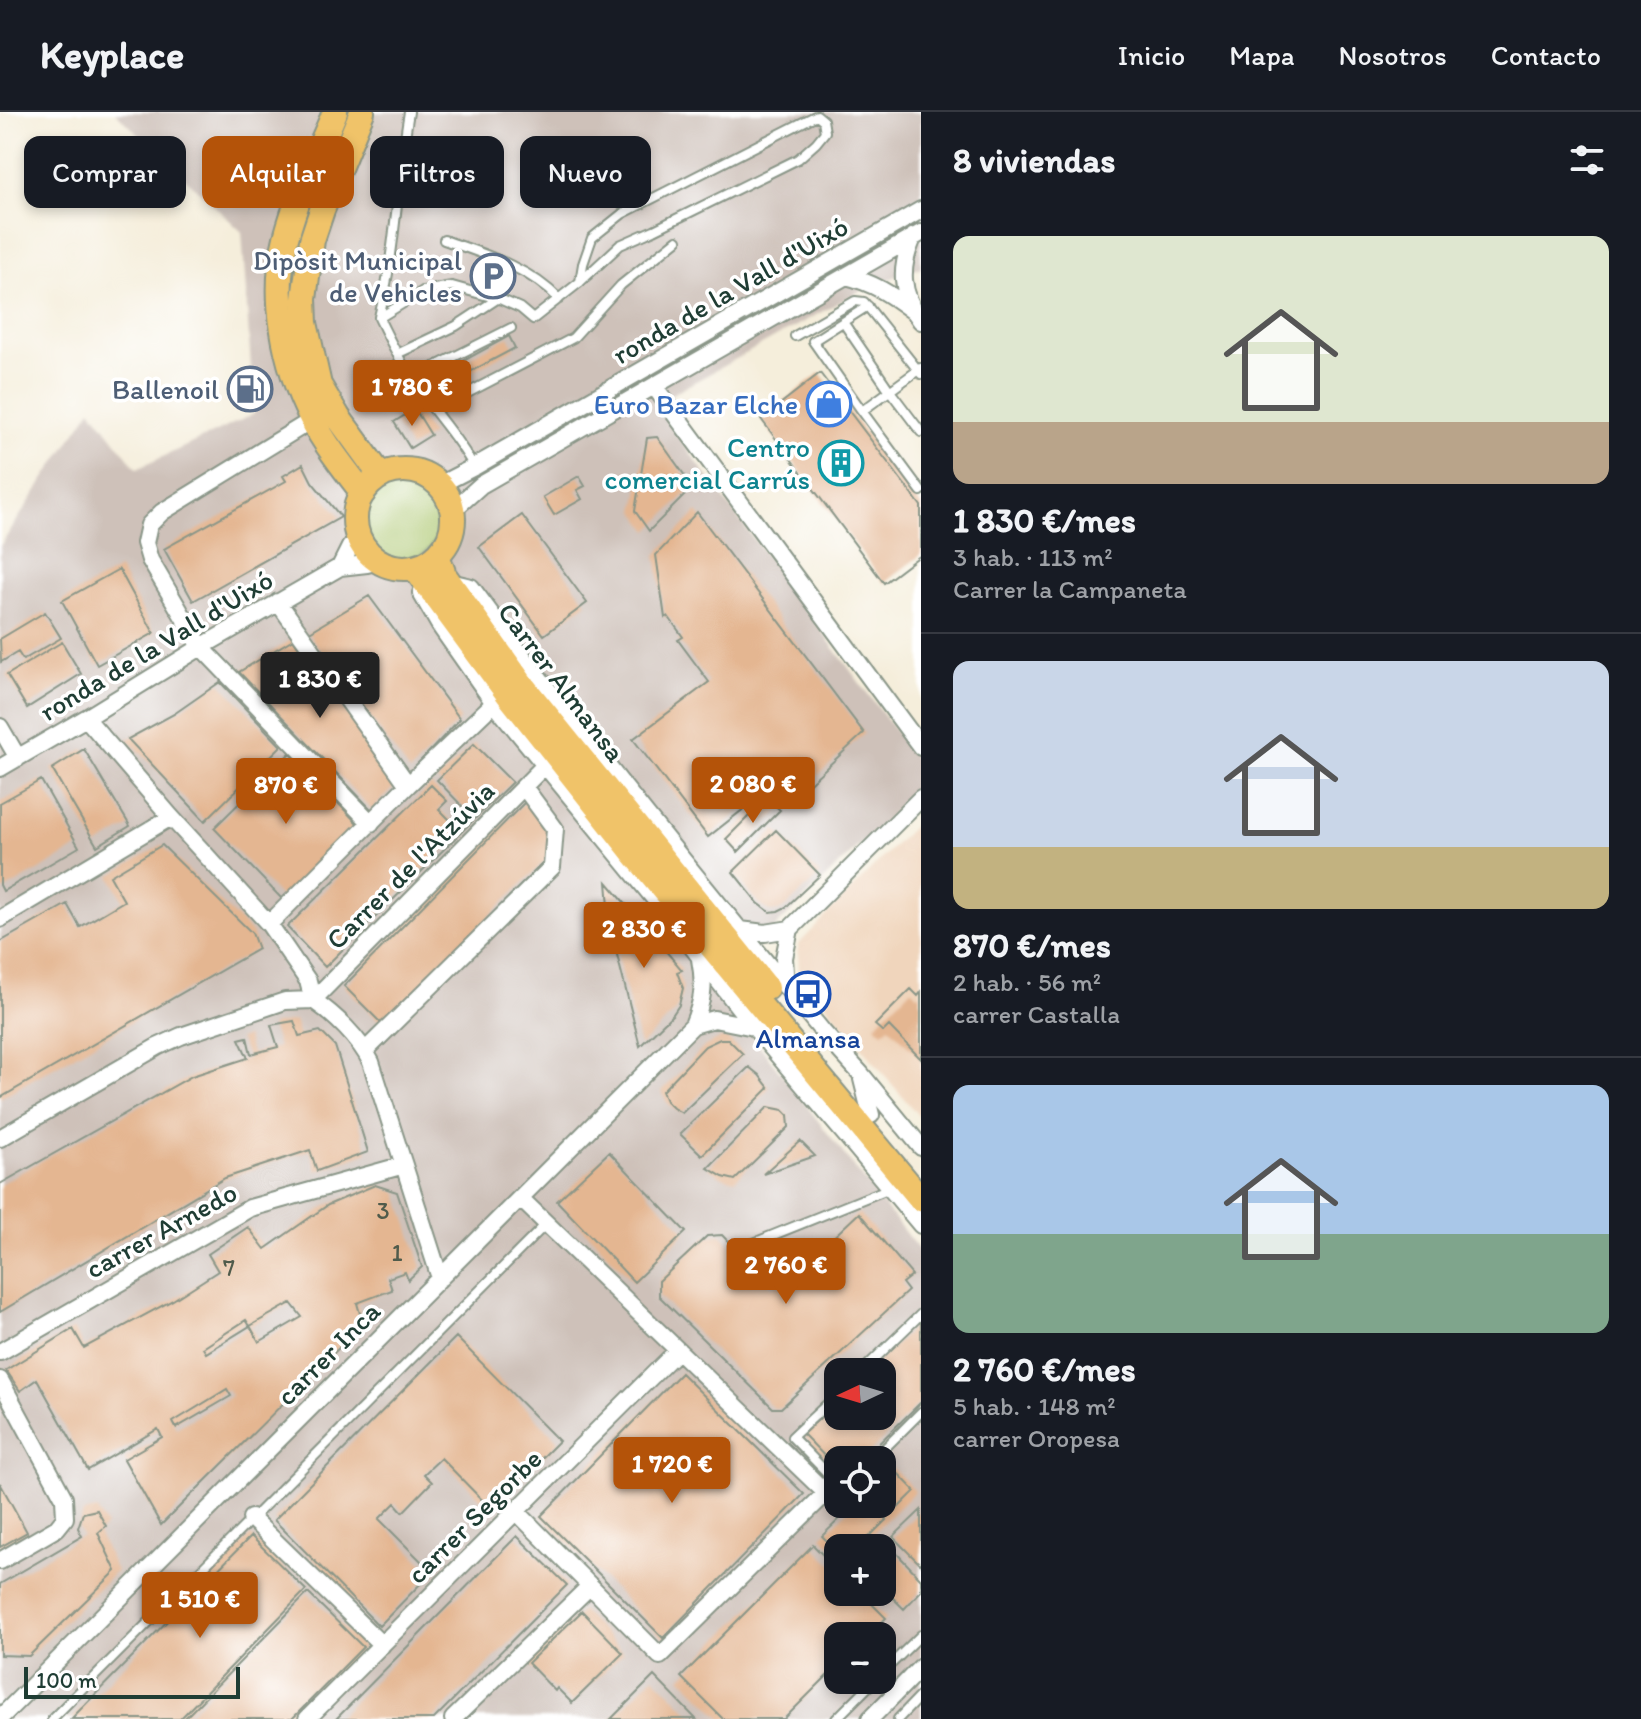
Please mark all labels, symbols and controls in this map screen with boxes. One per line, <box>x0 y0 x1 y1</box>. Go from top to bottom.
text: Keyplace <box>40 32 184 78</box>
text: Inicio <box>1118 38 1185 72</box>
text: Mapa <box>1229 38 1295 72</box>
text: Nosotros <box>1339 38 1447 72</box>
text: Contacto <box>1491 38 1601 72</box>
chip: Comprar <box>24 136 186 208</box>
chip: Alquilar <box>202 136 354 208</box>
chip: Filtros <box>370 136 504 208</box>
chip: Nuevo <box>520 136 651 208</box>
icon: filters <box>1565 138 1609 182</box>
text: 8 viviendas <box>953 140 1115 181</box>
street label: ronda de la Vall d'Uixó <box>606 209 854 371</box>
place label: Dipòsit Municipal de Vehicles <box>253 243 462 309</box>
parking icon: Dipòsit Municipal de Vehicles <box>469 252 517 300</box>
icon: home <box>1209 288 1353 432</box>
pin: 1 780 € <box>338 360 486 428</box>
fuel station icon: Ballenoil <box>226 365 274 413</box>
text: 1 780 € <box>371 370 453 402</box>
place label: Ballenoil <box>112 372 219 406</box>
shop icon: Euro Bazar Elche <box>805 380 853 428</box>
place label: Euro Bazar Elche <box>594 387 798 421</box>
place label: Centro comercial Carrús <box>605 430 810 496</box>
building icon: Centro comercial Carrús <box>817 439 865 487</box>
text: 1 830 €/mes <box>953 500 1136 541</box>
text: 3 hab. · 113 m² <box>953 541 1113 573</box>
street label: ronda de la Vall d'Uixó <box>33 562 279 728</box>
text: Carrer la Campaneta <box>953 573 1187 605</box>
street label: Carrer Almansa <box>491 596 633 769</box>
pin: 1 830 € <box>246 652 394 720</box>
text: 1 830 € <box>278 662 362 694</box>
icon: home <box>1209 713 1353 857</box>
pin: 2 080 € <box>679 757 827 825</box>
pin: 870 € <box>230 758 342 826</box>
text: 2 080 € <box>710 767 796 799</box>
text: 870 € <box>254 768 318 800</box>
street label: Carrer de l'Atzúvia <box>319 774 501 956</box>
pin: 2 830 € <box>570 902 718 970</box>
text: 2 830 € <box>602 912 686 944</box>
text: 870 €/mes <box>953 925 1111 966</box>
text: 2 hab. · 56 m² <box>953 966 1101 998</box>
bus stop icon: Almansa <box>784 970 832 1018</box>
text: carrer Castalla <box>953 998 1120 1030</box>
place label: Almansa <box>755 1021 861 1055</box>
icon: home <box>1209 1137 1353 1281</box>
street label: carrer Arnedo <box>79 1174 243 1286</box>
house number: 3 <box>376 1196 390 1225</box>
house number: 1 <box>391 1238 403 1267</box>
pin: 2 760 € <box>712 1238 860 1306</box>
text: 2 760 € <box>745 1248 827 1280</box>
house number: 7 <box>223 1253 235 1282</box>
street label: carrer Inca <box>269 1294 387 1412</box>
text: 2 760 €/mes <box>953 1349 1136 1390</box>
north arrow <box>824 1358 896 1430</box>
map controls <box>824 1358 896 1694</box>
text: 5 hab. · 148 m² <box>953 1390 1116 1422</box>
text: carrer Oropesa <box>953 1422 1120 1454</box>
pin: 1 720 € <box>598 1437 746 1505</box>
street label: carrer Segorbe <box>399 1441 549 1591</box>
button: locate <box>824 1446 896 1518</box>
text: 1 720 € <box>631 1447 713 1479</box>
button: + <box>824 1534 896 1606</box>
pin: 1 510 € <box>126 1572 274 1640</box>
text: 1 510 € <box>160 1582 240 1614</box>
button: − <box>824 1622 896 1694</box>
scale bar <box>24 1663 240 1699</box>
text: 100 m <box>36 1667 97 1694</box>

